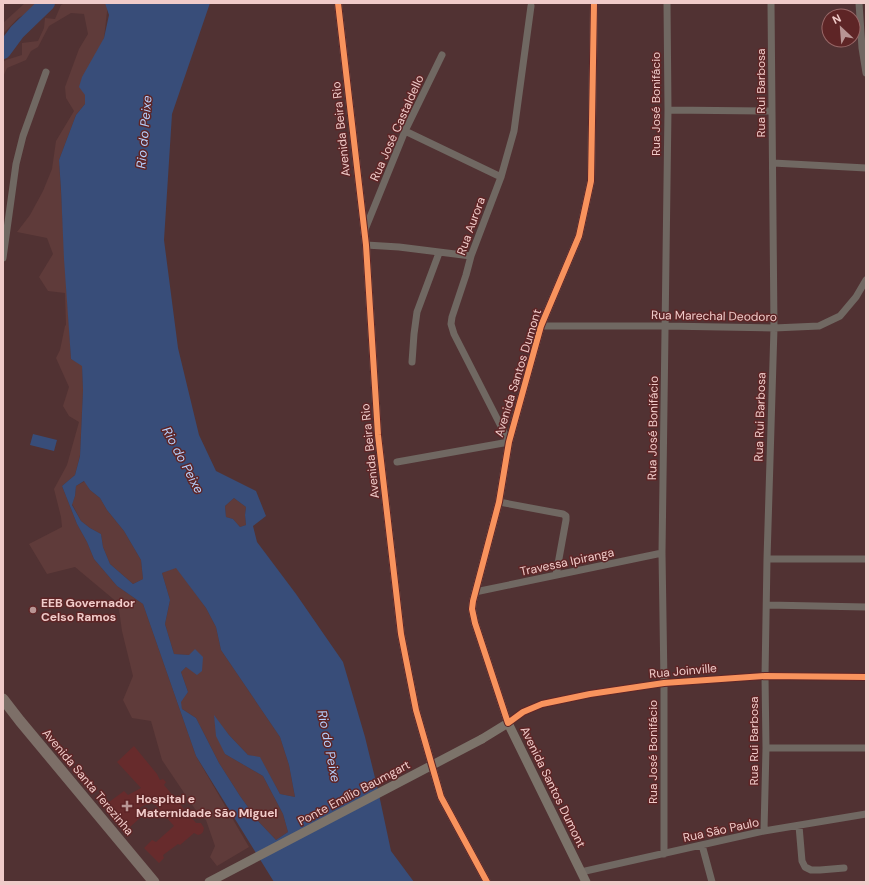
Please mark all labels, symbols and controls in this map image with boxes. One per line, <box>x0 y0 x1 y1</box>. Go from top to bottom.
north arrow <box>821 8 861 48</box>
text: N <box>830 11 843 27</box>
street label: Rua Rui Barbosa <box>753 48 769 138</box>
street label: Rua José Bonifácio <box>648 52 664 156</box>
street label: Rua José Castaldello <box>366 72 428 184</box>
street label: Avenida Beira Rio <box>328 81 354 177</box>
water label: Rio do Peixe <box>132 95 156 169</box>
street label: Rua Aurora <box>453 195 489 257</box>
street label: Avenida Santos Dumont <box>491 307 545 439</box>
street label: Rua Marechal Deodoro <box>651 307 777 325</box>
street label: Rua Rui Barbosa <box>750 372 770 462</box>
street label: Rua José Bonifácio <box>644 376 662 480</box>
street label: Avenida Beira Rio <box>357 403 383 499</box>
water label: Rio do Peixe <box>158 424 208 496</box>
street label: Travessa Ipiranga <box>519 544 615 580</box>
place label: EEB Governador Celso Ramos <box>41 595 135 625</box>
marker: EEB Governador Celso Ramos <box>28 605 38 615</box>
street label: Rua Joinville <box>648 660 718 682</box>
street label: Rua Rui Barbosa <box>746 696 762 786</box>
street label: Rua José Bonifácio <box>645 700 661 804</box>
water label: Rio do Peixe <box>314 708 344 784</box>
street label: Avenida Santos Dumont <box>517 724 589 851</box>
street label: Avenida Santa Terezinha <box>39 725 137 839</box>
street label: Ponte Emílio Baumgart <box>295 756 413 829</box>
place label: Hospital e Maternidade São Miguel <box>136 791 278 821</box>
marker: Hospital e Maternidade São Miguel <box>121 800 133 812</box>
street label: Rua São Paulo <box>681 814 761 846</box>

